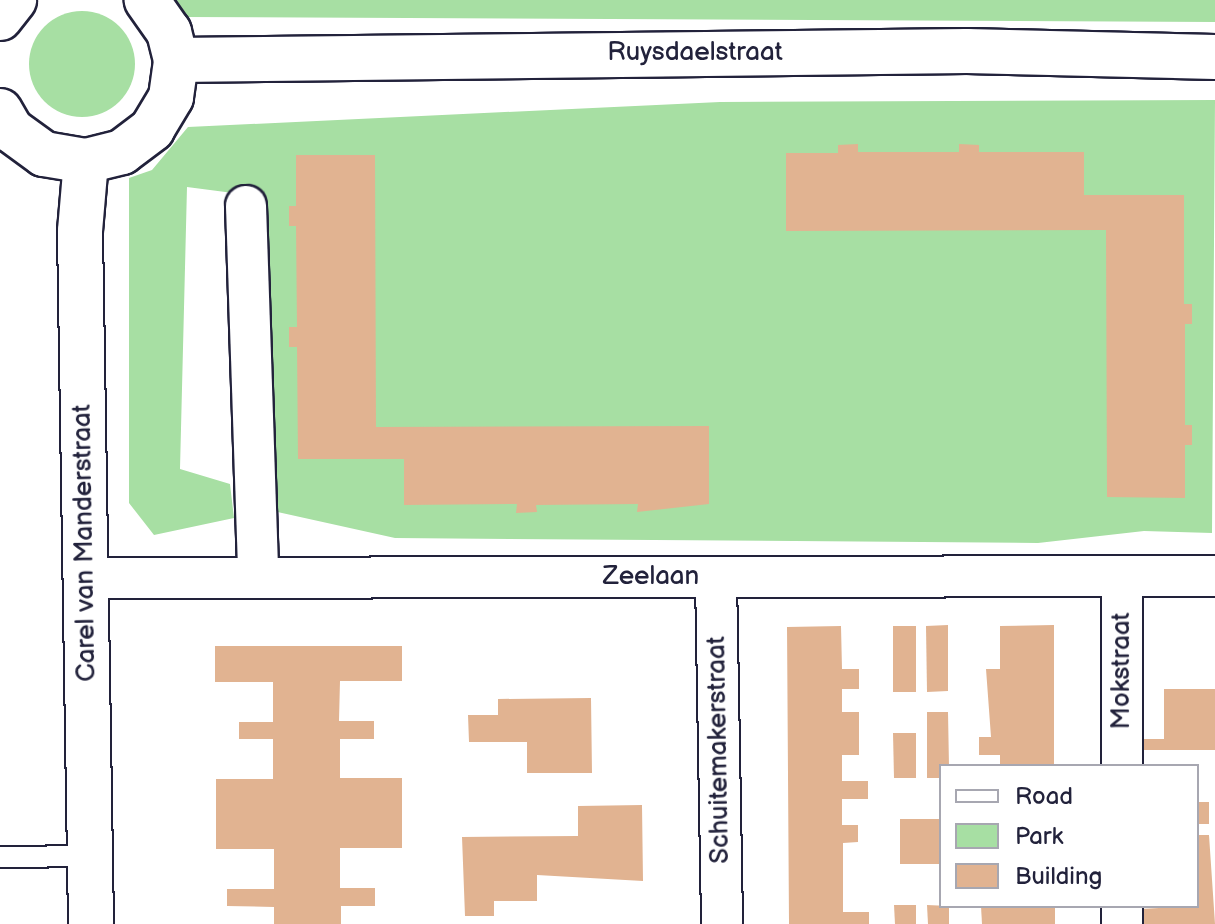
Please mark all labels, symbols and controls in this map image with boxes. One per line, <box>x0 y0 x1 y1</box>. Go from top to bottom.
street label: Ruysdaelstraat <box>607 37 783 69</box>
street label: Carel van Manderstraat <box>67 404 103 682</box>
street label: Zeelaan <box>603 561 699 593</box>
street label: Mokstraat <box>1106 612 1138 730</box>
street label: Schuitemakerstraat <box>701 636 737 864</box>
legend <box>939 764 1199 908</box>
text: Road <box>1015 782 1073 811</box>
text: Park <box>1015 822 1063 851</box>
text: Building <box>1015 862 1102 891</box>

